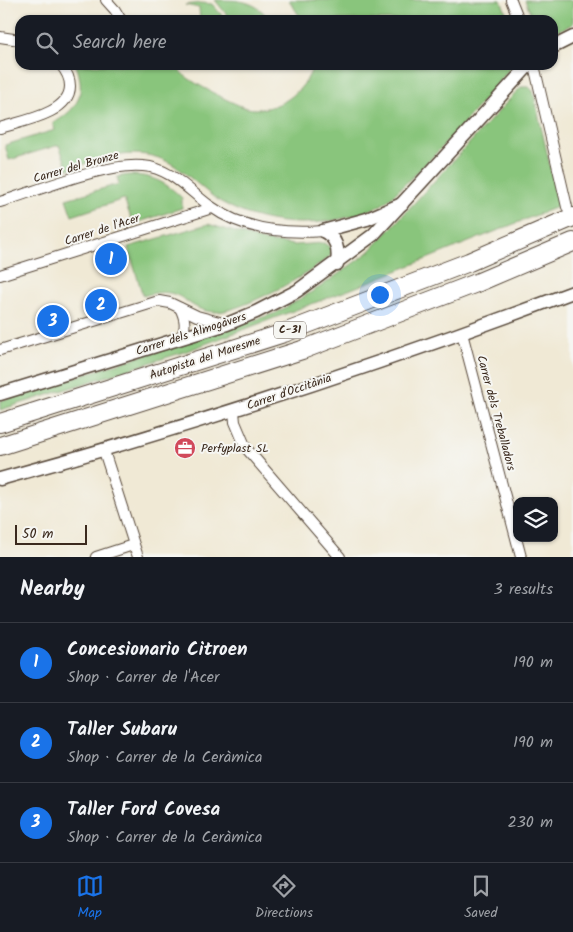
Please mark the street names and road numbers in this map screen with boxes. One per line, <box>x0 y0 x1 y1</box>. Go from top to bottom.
street label: Carrer del Bronze <box>31 146 122 188</box>
street label: Carrer de l'Acer <box>62 209 143 251</box>
street label: Carrer dels Almogàvers <box>133 307 249 361</box>
road number: C-31 <box>274 322 306 338</box>
street label: Autopista del Maresme <box>147 331 263 385</box>
street label: Carrer dels Treballadors <box>471 353 521 473</box>
street label: Carrer d'Occitània <box>244 368 334 415</box>

